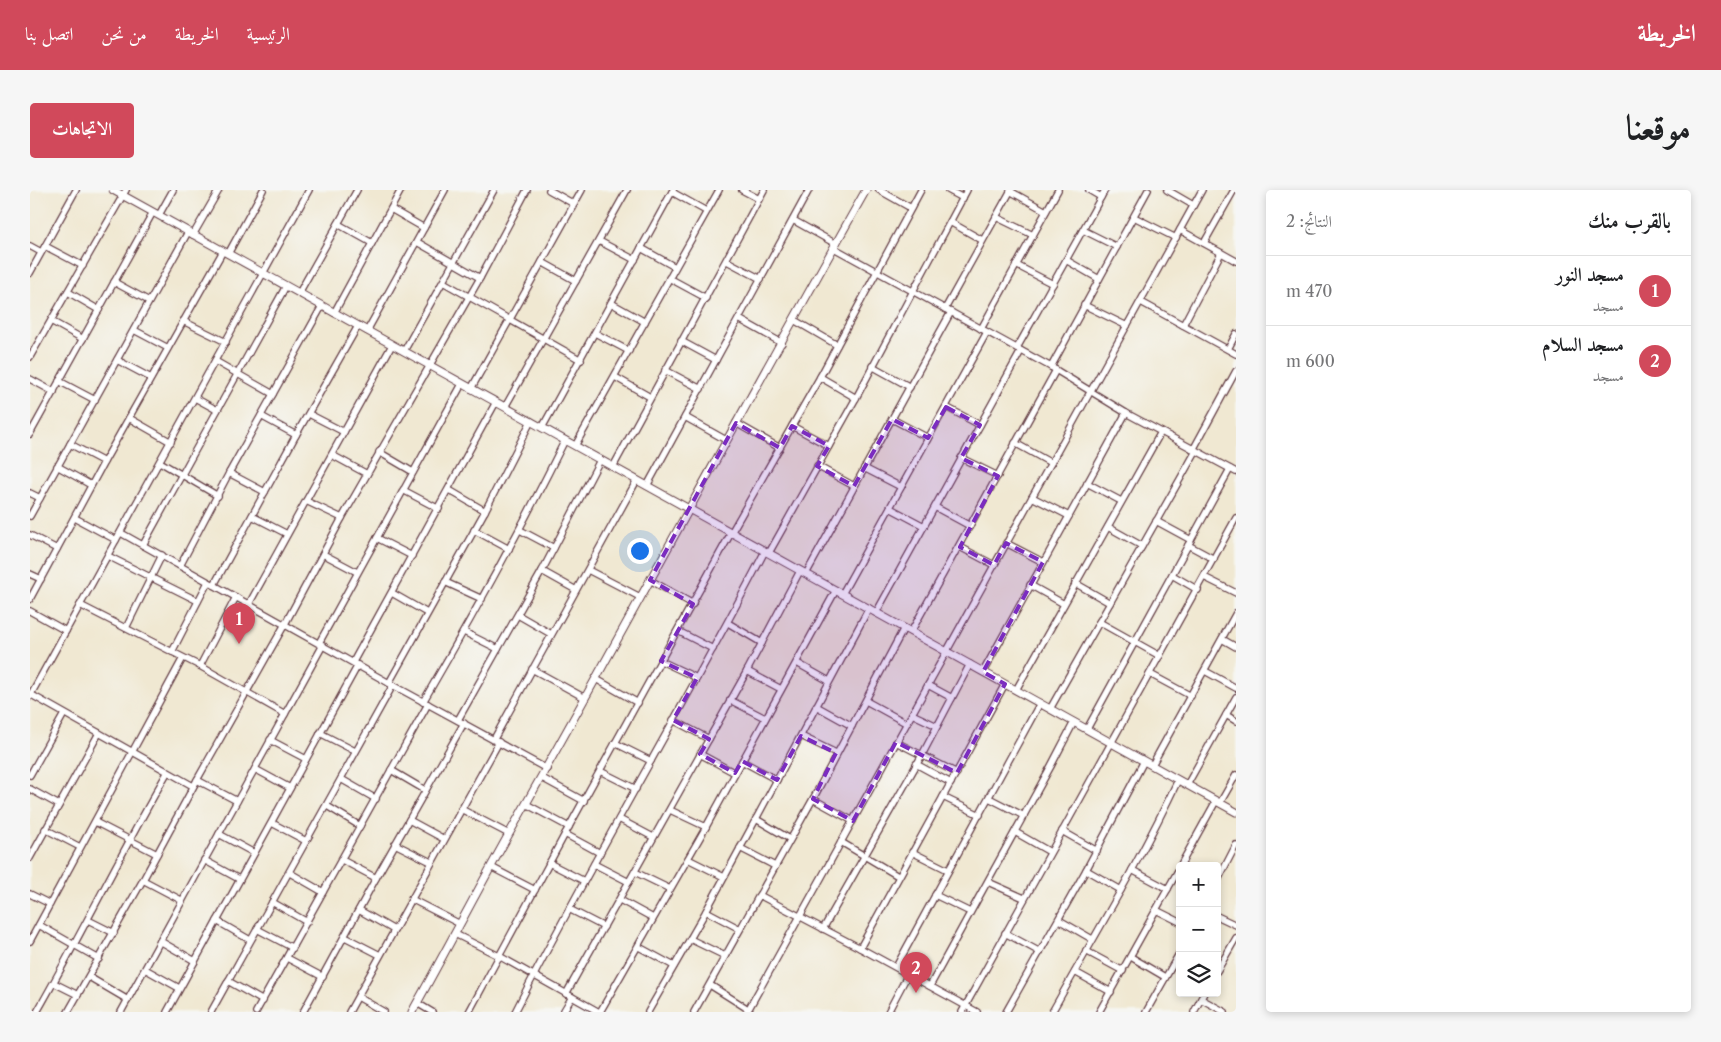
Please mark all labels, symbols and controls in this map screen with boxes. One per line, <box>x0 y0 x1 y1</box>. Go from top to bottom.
text: الخريطة <box>1638 18 1696 47</box>
text: اتصل بنا <box>25 23 73 45</box>
text: من نحن <box>101 23 147 45</box>
text: الخريطة <box>175 23 219 45</box>
text: الرئيسية <box>247 23 290 45</box>
button: الاتجاهات <box>30 103 134 158</box>
text: موقعنا <box>1626 105 1691 148</box>
text: بالقرب منك <box>1588 208 1671 233</box>
text: النتائج: 2 <box>1286 211 1332 231</box>
text: مسجد النور <box>1556 263 1624 286</box>
text: 470 m <box>1286 281 1332 301</box>
text: 1 <box>1651 281 1659 301</box>
text: مسجد <box>1593 295 1624 315</box>
text: مسجد السلام <box>1542 333 1624 356</box>
text: 600 m <box>1286 351 1335 371</box>
text: 2 <box>1650 351 1660 371</box>
text: مسجد <box>1593 365 1624 385</box>
your location <box>627 538 653 564</box>
pin: 1 <box>223 603 255 644</box>
map controls <box>1176 862 1221 997</box>
button: + <box>1176 862 1221 907</box>
button: − <box>1176 907 1221 952</box>
pin: 2 <box>900 952 932 993</box>
button: layers <box>1176 952 1221 997</box>

